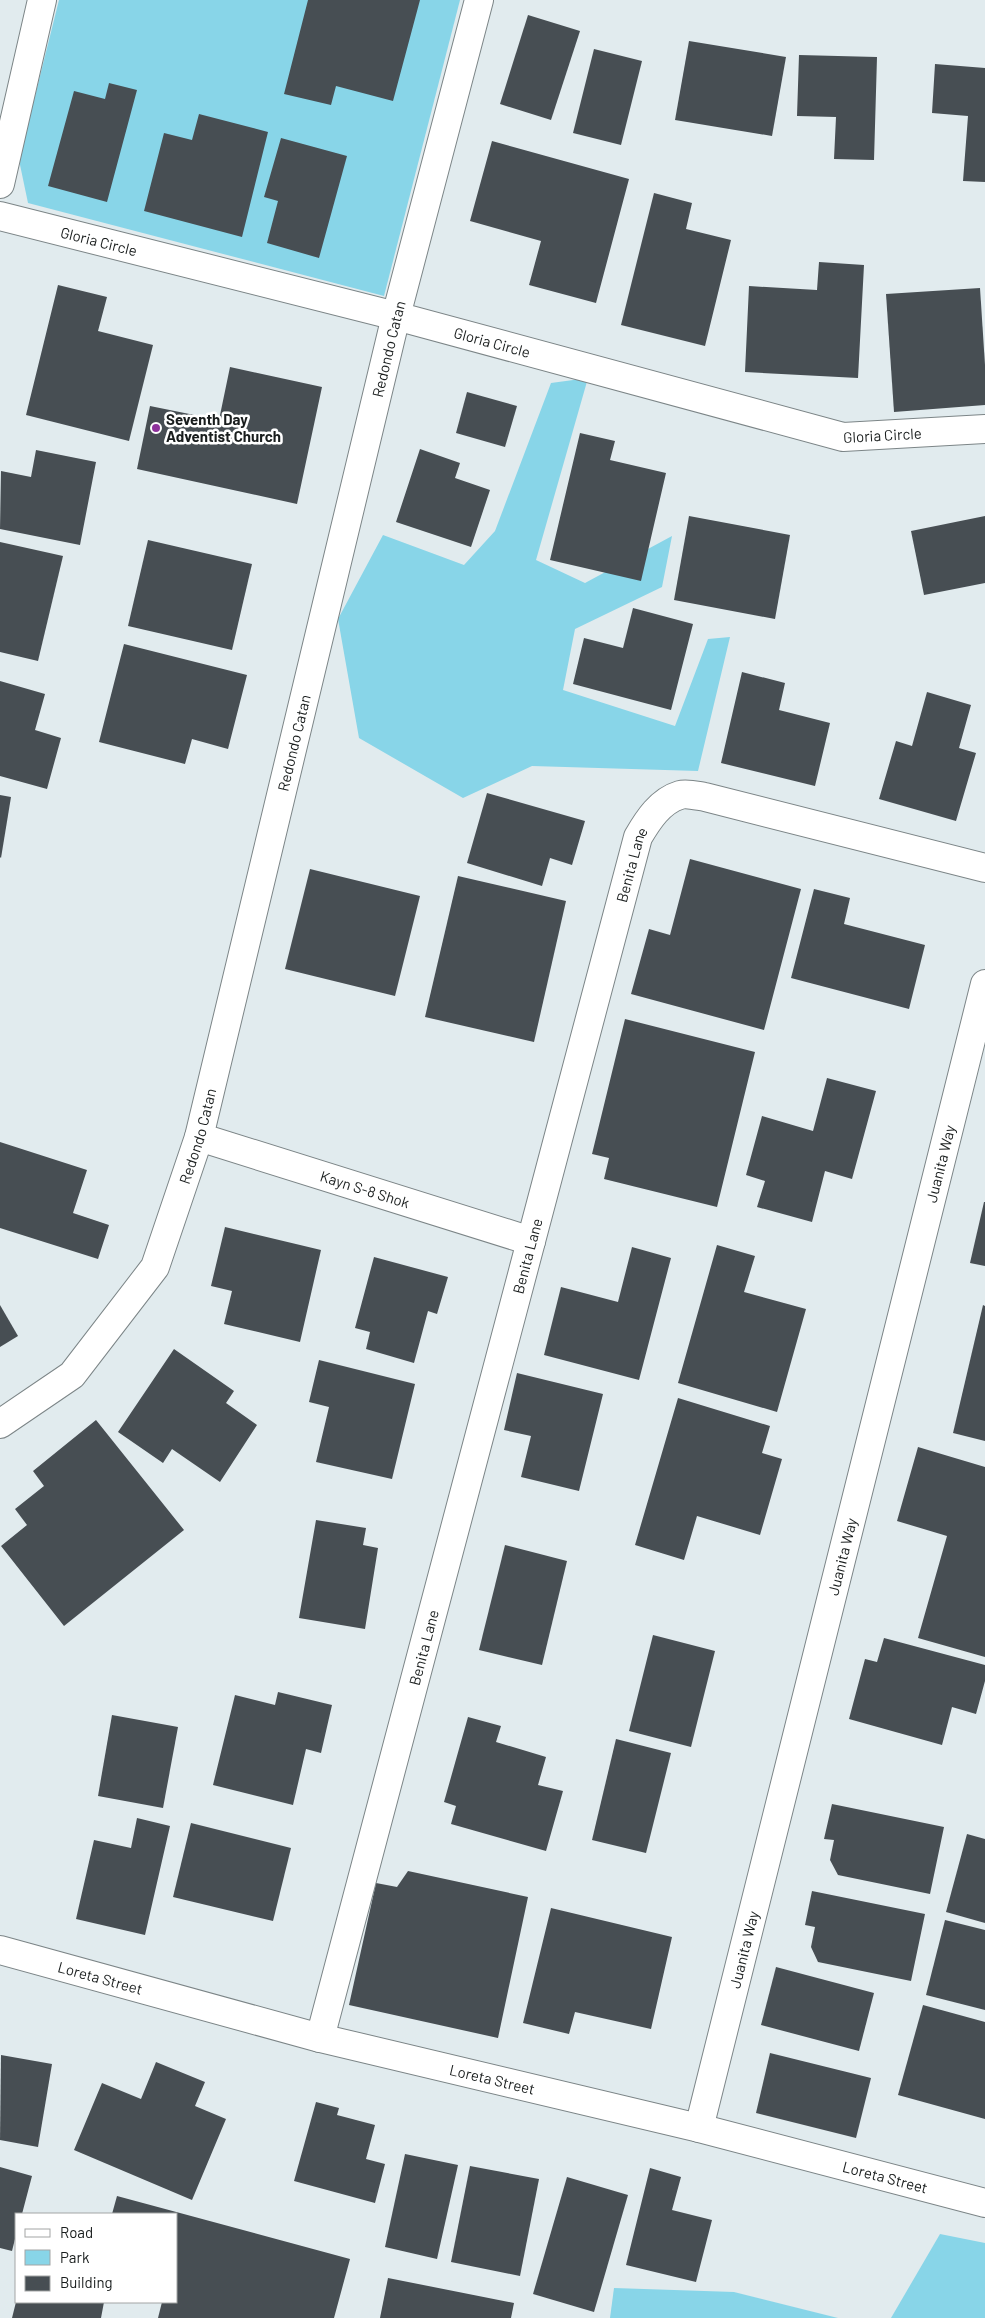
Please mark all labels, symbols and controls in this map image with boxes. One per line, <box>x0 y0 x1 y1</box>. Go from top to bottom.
street label: Gloria Circle <box>59 223 139 259</box>
street label: Redondo Catan <box>368 299 409 399</box>
street label: Gloria Circle <box>452 323 532 361</box>
place label: Seventh Day Adventist Church <box>166 410 281 445</box>
marker: Seventh Day Adventist Church <box>150 422 162 434</box>
street label: Gloria Circle <box>843 424 922 446</box>
street label: Redondo Catan <box>273 693 314 793</box>
street label: Benita Lane <box>612 823 651 904</box>
street label: Redondo Catan <box>175 1086 219 1186</box>
street label: Juanita Way <box>922 1123 958 1204</box>
street label: Kayn S-8 Shok <box>318 1167 412 1212</box>
street label: Benita Lane <box>508 1216 546 1296</box>
street label: Juanita Way <box>823 1516 860 1597</box>
street label: Benita Lane <box>405 1608 442 1687</box>
street label: Juanita Way <box>725 1909 762 1990</box>
street label: Loreta Street <box>56 1957 145 1998</box>
street label: Loreta Street <box>448 2060 537 2098</box>
street label: Loreta Street <box>841 2157 930 2197</box>
legend <box>15 2213 178 2303</box>
text: Road <box>60 2223 93 2241</box>
text: Park <box>60 2248 90 2266</box>
text: Building <box>60 2273 113 2291</box>

